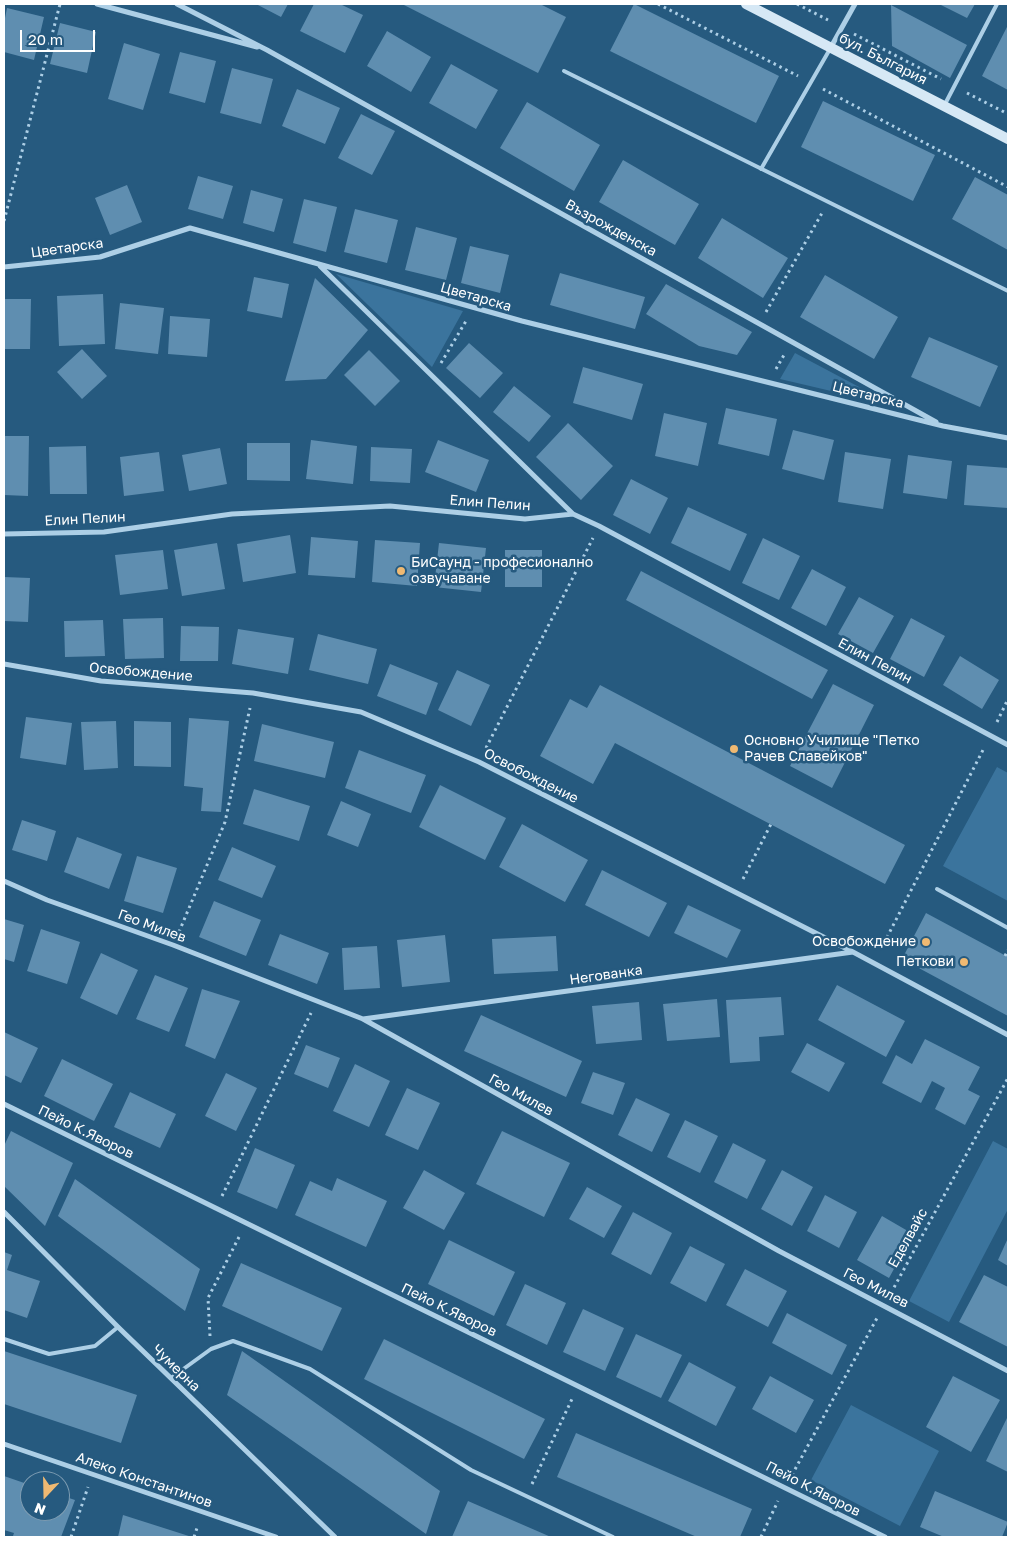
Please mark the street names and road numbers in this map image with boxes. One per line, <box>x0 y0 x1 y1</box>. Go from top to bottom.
street label: бул. България <box>836 30 930 88</box>
street label: Възрожденска <box>562 196 660 260</box>
street label: Цветарска <box>30 235 104 261</box>
street label: Цветарска <box>439 279 513 315</box>
street label: Цветарска <box>830 378 906 412</box>
street label: Елин Пелин <box>449 492 531 514</box>
street label: Елин Пелин <box>44 508 126 530</box>
street label: Елин Пелин <box>835 635 915 687</box>
street label: Освобождение <box>89 659 193 685</box>
street label: Освобождение <box>481 745 581 807</box>
street label: Гео Милев <box>116 906 188 946</box>
street label: Негованка <box>568 962 644 988</box>
street label: Гео Милев <box>486 1070 556 1120</box>
street label: Пейо К.Яворов <box>36 1102 136 1162</box>
street label: Еделвайс <box>885 1205 931 1271</box>
street label: Гео Милев <box>841 1264 911 1312</box>
street label: Пейо К.Яворов <box>399 1280 499 1340</box>
street label: Чумерна <box>148 1341 204 1395</box>
street label: Алеко Константинов <box>74 1449 214 1511</box>
street label: Пейо К.Яворов <box>763 1458 863 1520</box>

